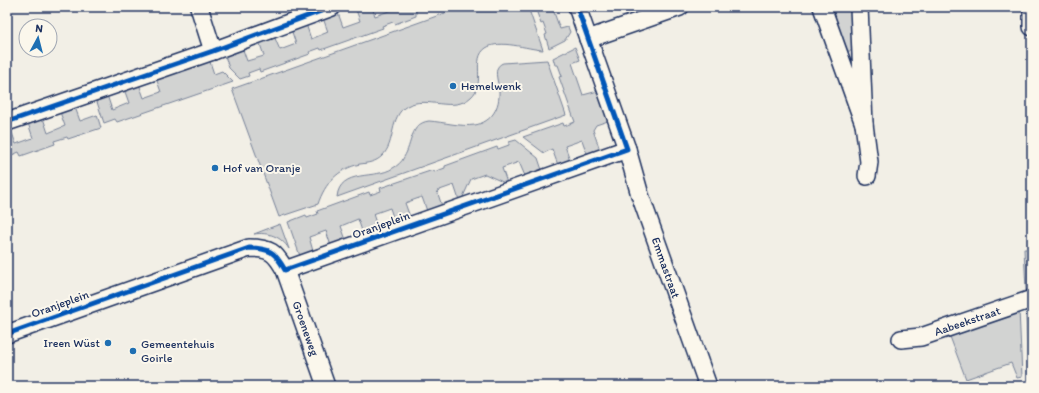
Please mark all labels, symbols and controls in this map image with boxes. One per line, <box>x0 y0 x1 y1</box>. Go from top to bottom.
north arrow <box>18 18 58 58</box>
text: N <box>35 22 44 35</box>
place label: Hemelwenk <box>461 79 521 93</box>
marker: Hemelwenk <box>448 81 458 91</box>
place label: Hof van Oranje <box>223 161 301 175</box>
marker: Hof van Oranje <box>210 163 220 173</box>
street label: Oranjeplein <box>350 208 412 242</box>
street label: Emmastraat <box>649 235 683 301</box>
street label: Oranjeplein <box>29 287 91 321</box>
street label: Groeneweg <box>290 299 322 359</box>
street label: Aabeekstraat <box>932 303 1003 339</box>
place label: Ireen Wüst <box>43 336 100 350</box>
place label: Gemeentehuis Goirle <box>141 337 215 365</box>
marker: Ireen Wüst <box>103 338 113 348</box>
marker: Gemeentehuis Goirle <box>128 346 138 356</box>

